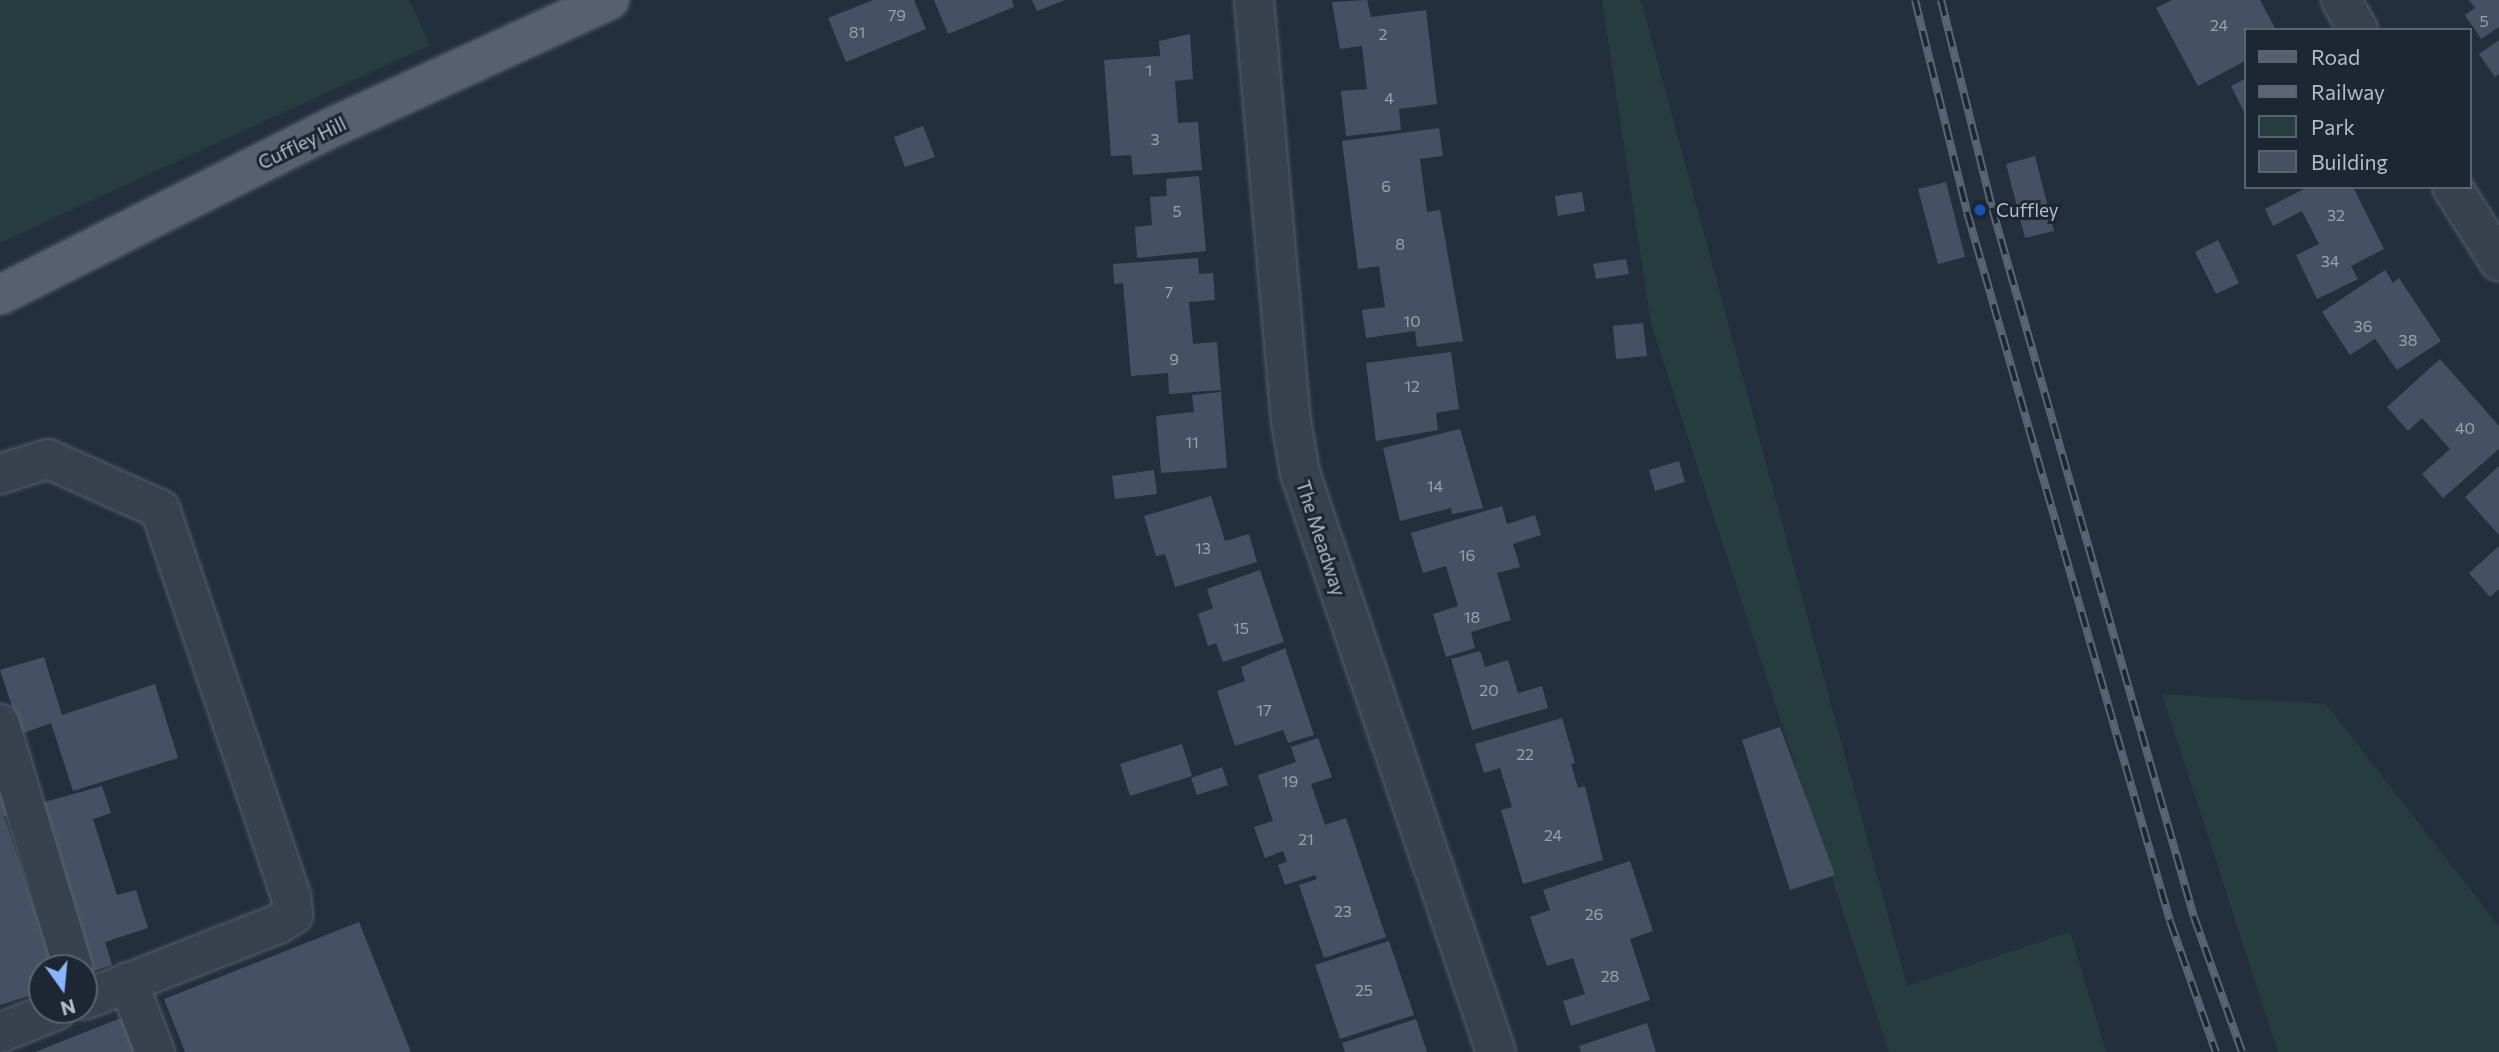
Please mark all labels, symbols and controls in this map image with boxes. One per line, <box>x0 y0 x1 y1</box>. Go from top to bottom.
house number: 79 <box>888 5 906 25</box>
house number: 5 <box>2479 11 2489 31</box>
house number: 24 <box>2210 15 2228 35</box>
house number: 81 <box>849 22 865 42</box>
house number: 2 <box>1379 24 1387 44</box>
legend <box>2244 28 2471 189</box>
text: Road <box>2311 44 2360 69</box>
house number: 1 <box>1146 60 1152 80</box>
text: Railway <box>2311 79 2385 104</box>
house number: 4 <box>1384 88 1394 108</box>
street label: Cuffley Hill <box>254 112 350 174</box>
text: Park <box>2311 114 2355 139</box>
house number: 3 <box>1150 129 1160 149</box>
text: Building <box>2311 149 2388 174</box>
house number: 6 <box>1381 176 1391 196</box>
place label: Cuffley <box>1996 199 2059 221</box>
marker: Cuffley <box>1970 200 1990 220</box>
house number: 5 <box>1172 201 1182 221</box>
house number: 32 <box>2327 205 2345 225</box>
house number: 8 <box>1395 234 1405 254</box>
house number: 34 <box>2321 251 2339 271</box>
house number: 7 <box>1165 282 1173 302</box>
house number: 10 <box>1403 311 1421 331</box>
house number: 36 <box>2354 316 2372 336</box>
house number: 38 <box>2399 330 2417 350</box>
house number: 9 <box>1169 349 1179 369</box>
house number: 12 <box>1404 376 1420 396</box>
house number: 40 <box>2455 418 2475 438</box>
house number: 11 <box>1185 432 1199 452</box>
house number: 14 <box>1427 476 1443 496</box>
street label: The Meadway <box>1292 477 1350 599</box>
house number: 13 <box>1195 538 1211 558</box>
house number: 16 <box>1459 545 1475 565</box>
house number: 18 <box>1464 607 1480 627</box>
house number: 15 <box>1233 618 1249 638</box>
house number: 20 <box>1479 680 1499 700</box>
house number: 17 <box>1256 700 1272 720</box>
house number: 22 <box>1516 744 1534 764</box>
house number: 19 <box>1282 771 1298 791</box>
house number: 24 <box>1544 825 1562 845</box>
house number: 21 <box>1298 829 1314 849</box>
house number: 23 <box>1334 901 1352 921</box>
house number: 26 <box>1585 904 1603 924</box>
north arrow <box>28 954 98 1024</box>
house number: 28 <box>1601 966 1619 986</box>
house number: 25 <box>1355 980 1373 1000</box>
text: N <box>58 995 78 1021</box>

